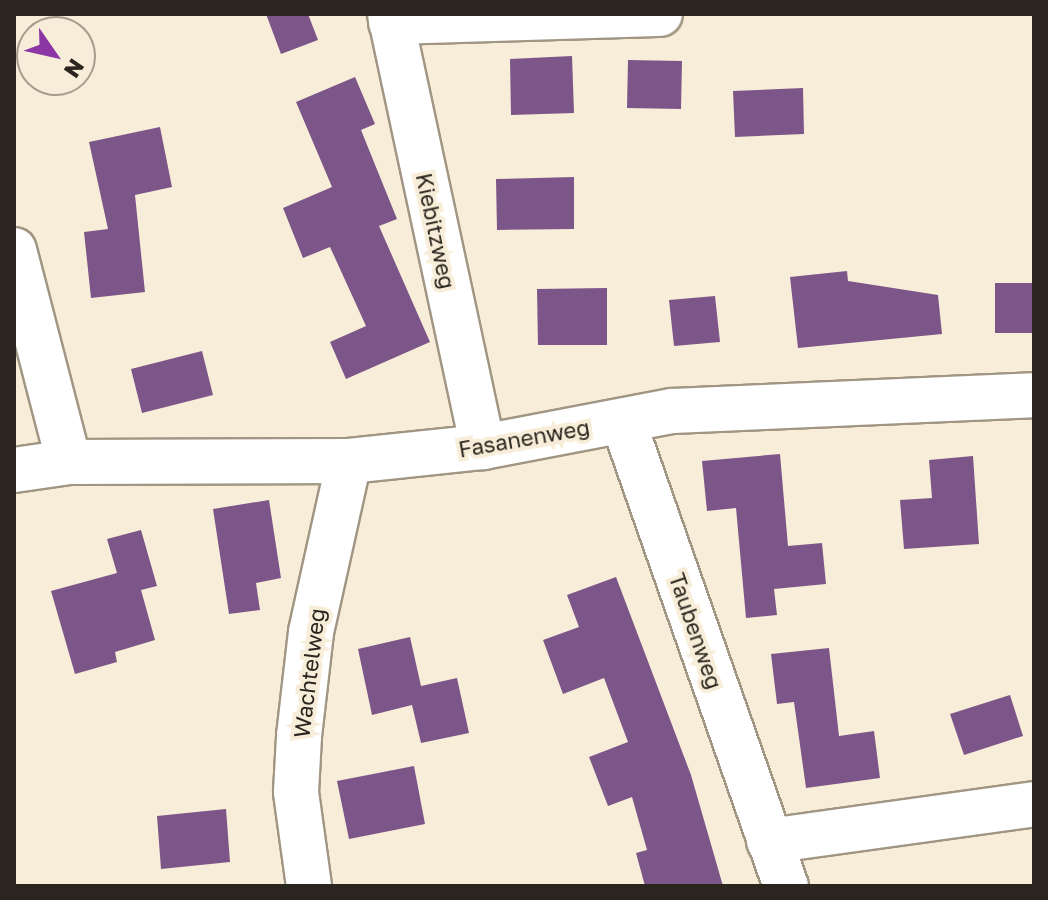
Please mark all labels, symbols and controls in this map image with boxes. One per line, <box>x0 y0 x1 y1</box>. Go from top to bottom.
north arrow <box>16 16 96 96</box>
text: N <box>59 54 91 83</box>
street label: Kiebitzweg <box>411 171 461 291</box>
street label: Fasanenweg <box>456 413 592 463</box>
street label: Taubenweg <box>664 570 728 692</box>
street label: Wachtelweg <box>288 607 330 739</box>

